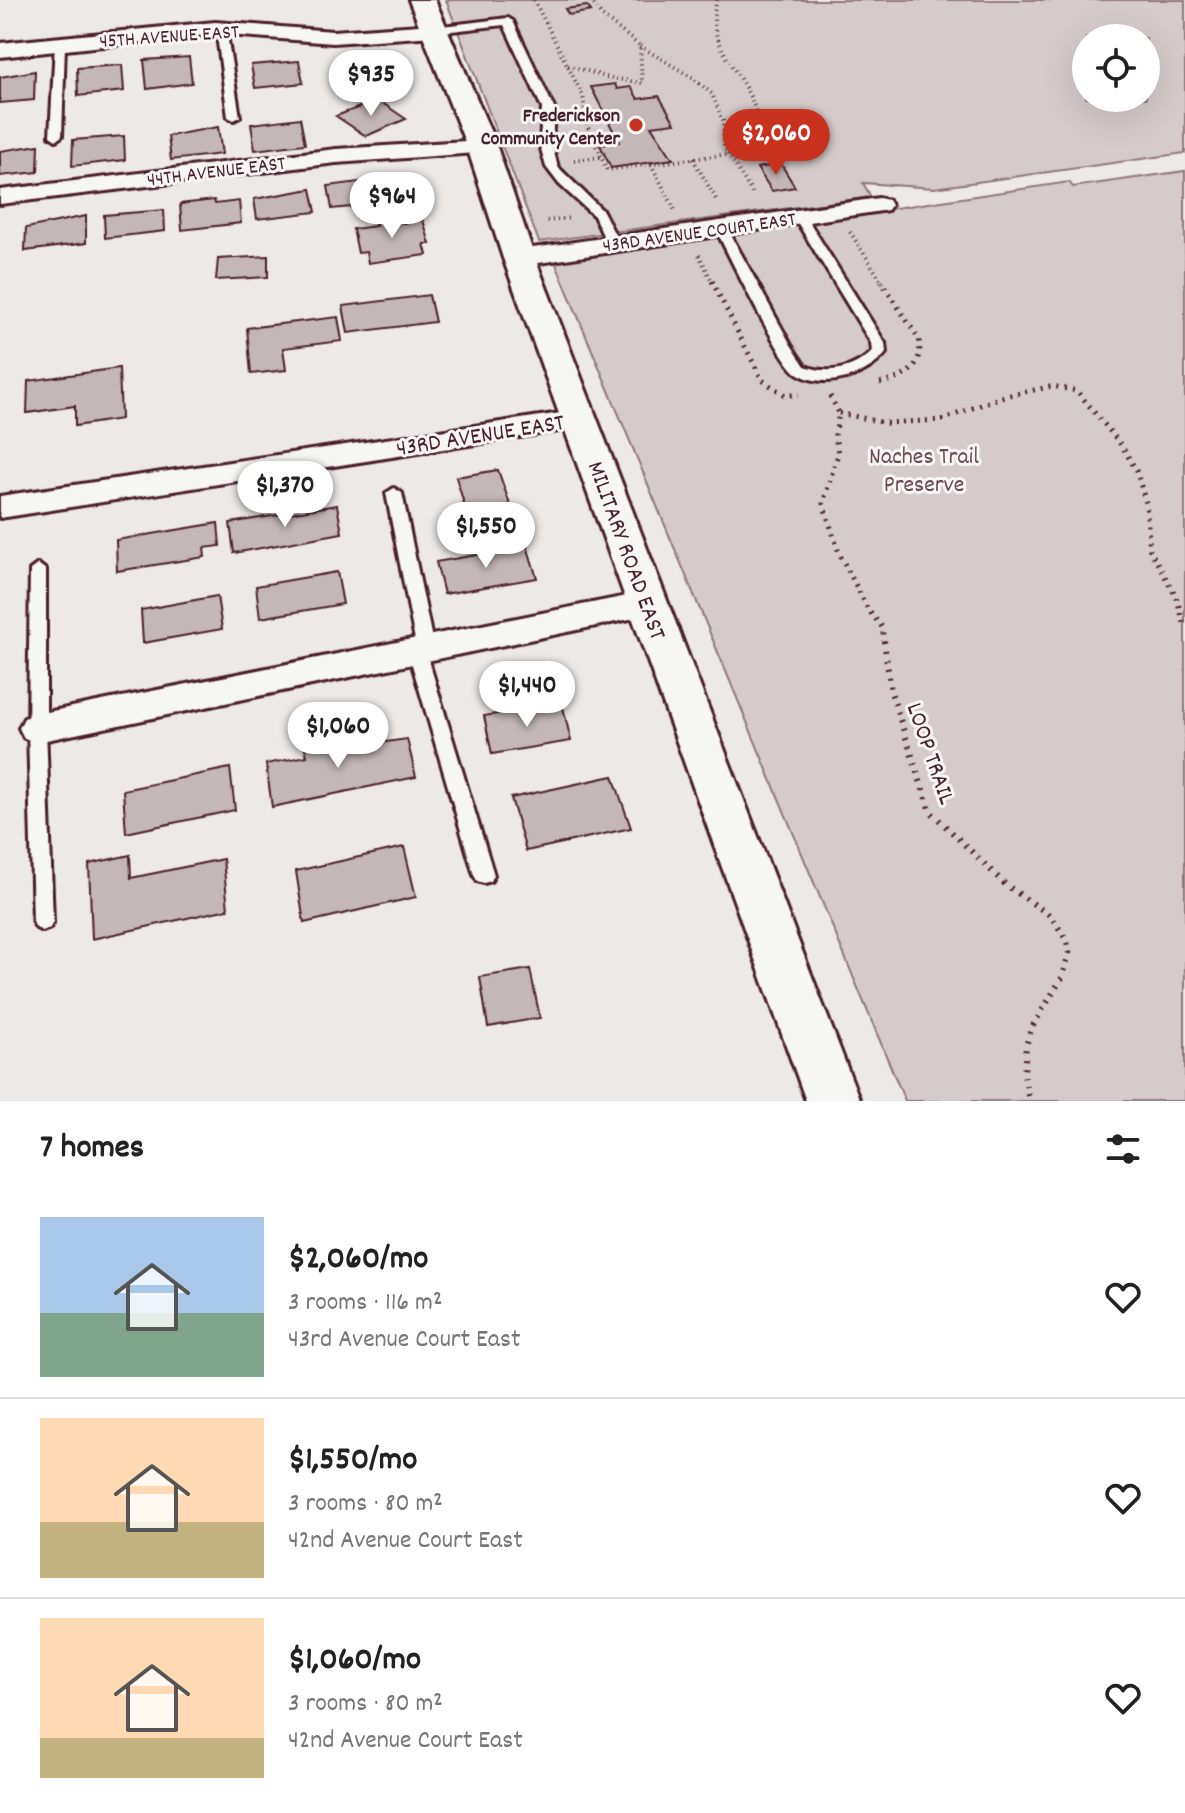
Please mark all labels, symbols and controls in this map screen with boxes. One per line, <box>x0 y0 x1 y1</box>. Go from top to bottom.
street label: 45TH AVENUE EAST <box>98 19 240 57</box>
map controls <box>1072 24 1160 112</box>
button: locate <box>1072 24 1160 112</box>
pin: $935 <box>324 50 418 118</box>
text: $935 <box>347 57 395 94</box>
place label: Frederickson Community Center <box>481 103 621 154</box>
pin: $2,060 <box>711 109 841 177</box>
marker: Frederickson Community Center <box>627 116 645 134</box>
text: $2,060 <box>741 116 811 153</box>
street label: 44TH AVENUE EAST <box>146 151 287 195</box>
pin: $964 <box>345 172 439 240</box>
text: $964 <box>368 179 416 216</box>
street label: 43RD AVENUE COURT EAST <box>601 207 798 261</box>
street label: 43RD AVENUE EAST <box>394 407 567 467</box>
park label: Naches Trail Preserve <box>869 441 979 503</box>
street label: MILITARY ROAD EAST <box>577 457 673 646</box>
pin: $1,370 <box>220 461 350 529</box>
text: $1,370 <box>255 468 315 505</box>
pin: $1,550 <box>421 502 551 570</box>
text: $1,550 <box>455 509 517 546</box>
pin: $1,440 <box>462 661 592 729</box>
text: $1,440 <box>497 668 557 705</box>
street label: LOOP TRAIL <box>896 699 962 810</box>
pin: $1,060 <box>273 702 403 770</box>
text: $1,060 <box>306 709 370 746</box>
text: 7 homes <box>40 1125 144 1174</box>
icon: filters <box>1101 1127 1145 1171</box>
text: $2,060/mo <box>288 1236 428 1285</box>
icon: home <box>104 1249 200 1345</box>
icon: heart <box>1101 1275 1145 1319</box>
text: 3 rooms · 116 m² <box>288 1285 442 1322</box>
text: 43rd Avenue Court East <box>288 1322 521 1359</box>
text: $1,550/mo <box>288 1437 417 1486</box>
icon: home <box>104 1450 200 1546</box>
icon: heart <box>1101 1476 1145 1520</box>
text: 3 rooms · 80 m² <box>288 1486 443 1523</box>
text: 42nd Avenue Court East <box>288 1523 523 1560</box>
text: $1,060/mo <box>288 1637 421 1686</box>
icon: home <box>104 1650 200 1746</box>
icon: heart <box>1101 1676 1145 1720</box>
text: 3 rooms · 80 m² <box>288 1686 443 1723</box>
text: 42nd Avenue Court East <box>288 1723 523 1760</box>

